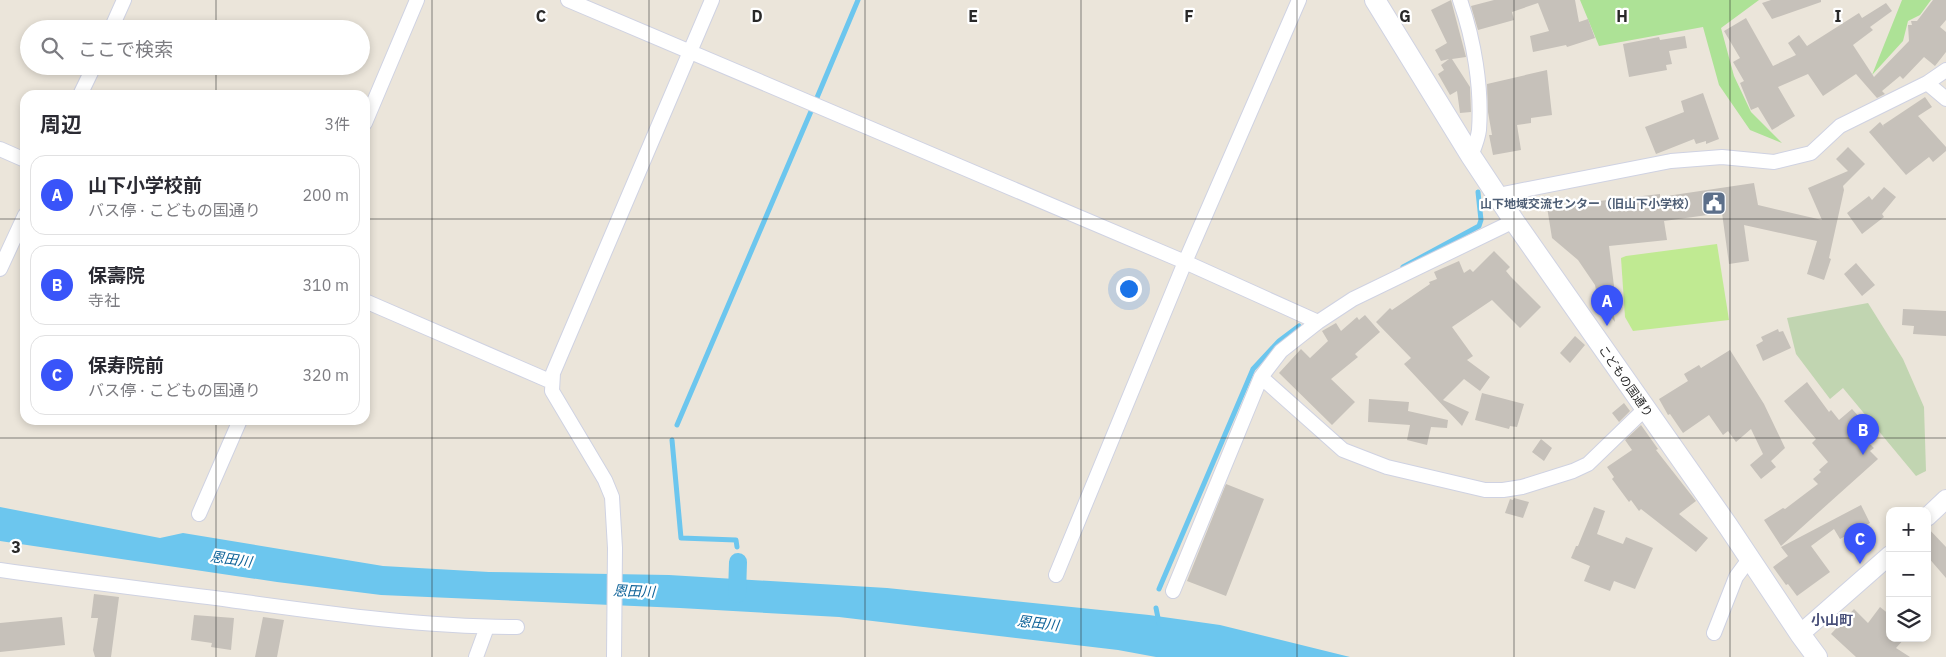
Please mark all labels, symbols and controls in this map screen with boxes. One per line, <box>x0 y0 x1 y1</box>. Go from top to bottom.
text: C <box>536 6 546 26</box>
text: D <box>751 6 763 26</box>
text: E <box>968 6 978 26</box>
text: F <box>1184 6 1194 26</box>
text: G <box>1399 6 1411 26</box>
text: H <box>1616 6 1628 26</box>
text: I <box>1835 6 1842 26</box>
search box <box>20 20 370 75</box>
icon: search <box>38 34 66 62</box>
text: ここで検索 <box>78 37 173 61</box>
text: 周辺 <box>40 110 82 138</box>
text: 3件 <box>324 114 350 134</box>
text: 山下小学校前 <box>88 173 202 197</box>
text: A <box>52 185 62 205</box>
text: 200 m <box>302 185 349 205</box>
public building icon: 山下地域交流センター（旧山下小学校） <box>1701 190 1727 216</box>
place label: 山下地域交流センター（旧山下小学校） <box>1480 196 1696 211</box>
text: バス停 · こどもの国通り <box>88 200 261 220</box>
text: 保壽院 <box>88 263 145 287</box>
text: B <box>52 275 62 295</box>
text: 310 m <box>302 275 349 295</box>
your location <box>1116 276 1142 302</box>
pin: A <box>1591 285 1623 326</box>
text: 寺社 <box>88 290 120 310</box>
street label: こどもの国通り <box>1596 342 1656 420</box>
text: 保寿院前 <box>88 353 164 377</box>
text: C <box>52 365 62 385</box>
text: 320 m <box>302 365 349 385</box>
text: バス停 · こどもの国通り <box>88 380 261 400</box>
pin: B <box>1847 414 1879 455</box>
map controls <box>1886 507 1931 642</box>
button: + <box>1886 507 1931 552</box>
pin: C <box>1844 523 1876 564</box>
text: 3 <box>11 537 21 557</box>
water label: 恩田川 <box>209 547 255 571</box>
button: − <box>1886 552 1931 597</box>
water label: 恩田川 <box>613 581 657 601</box>
button: layers <box>1886 597 1931 642</box>
district label: 小山町 <box>1811 611 1853 629</box>
water label: 恩田川 <box>1016 612 1062 635</box>

